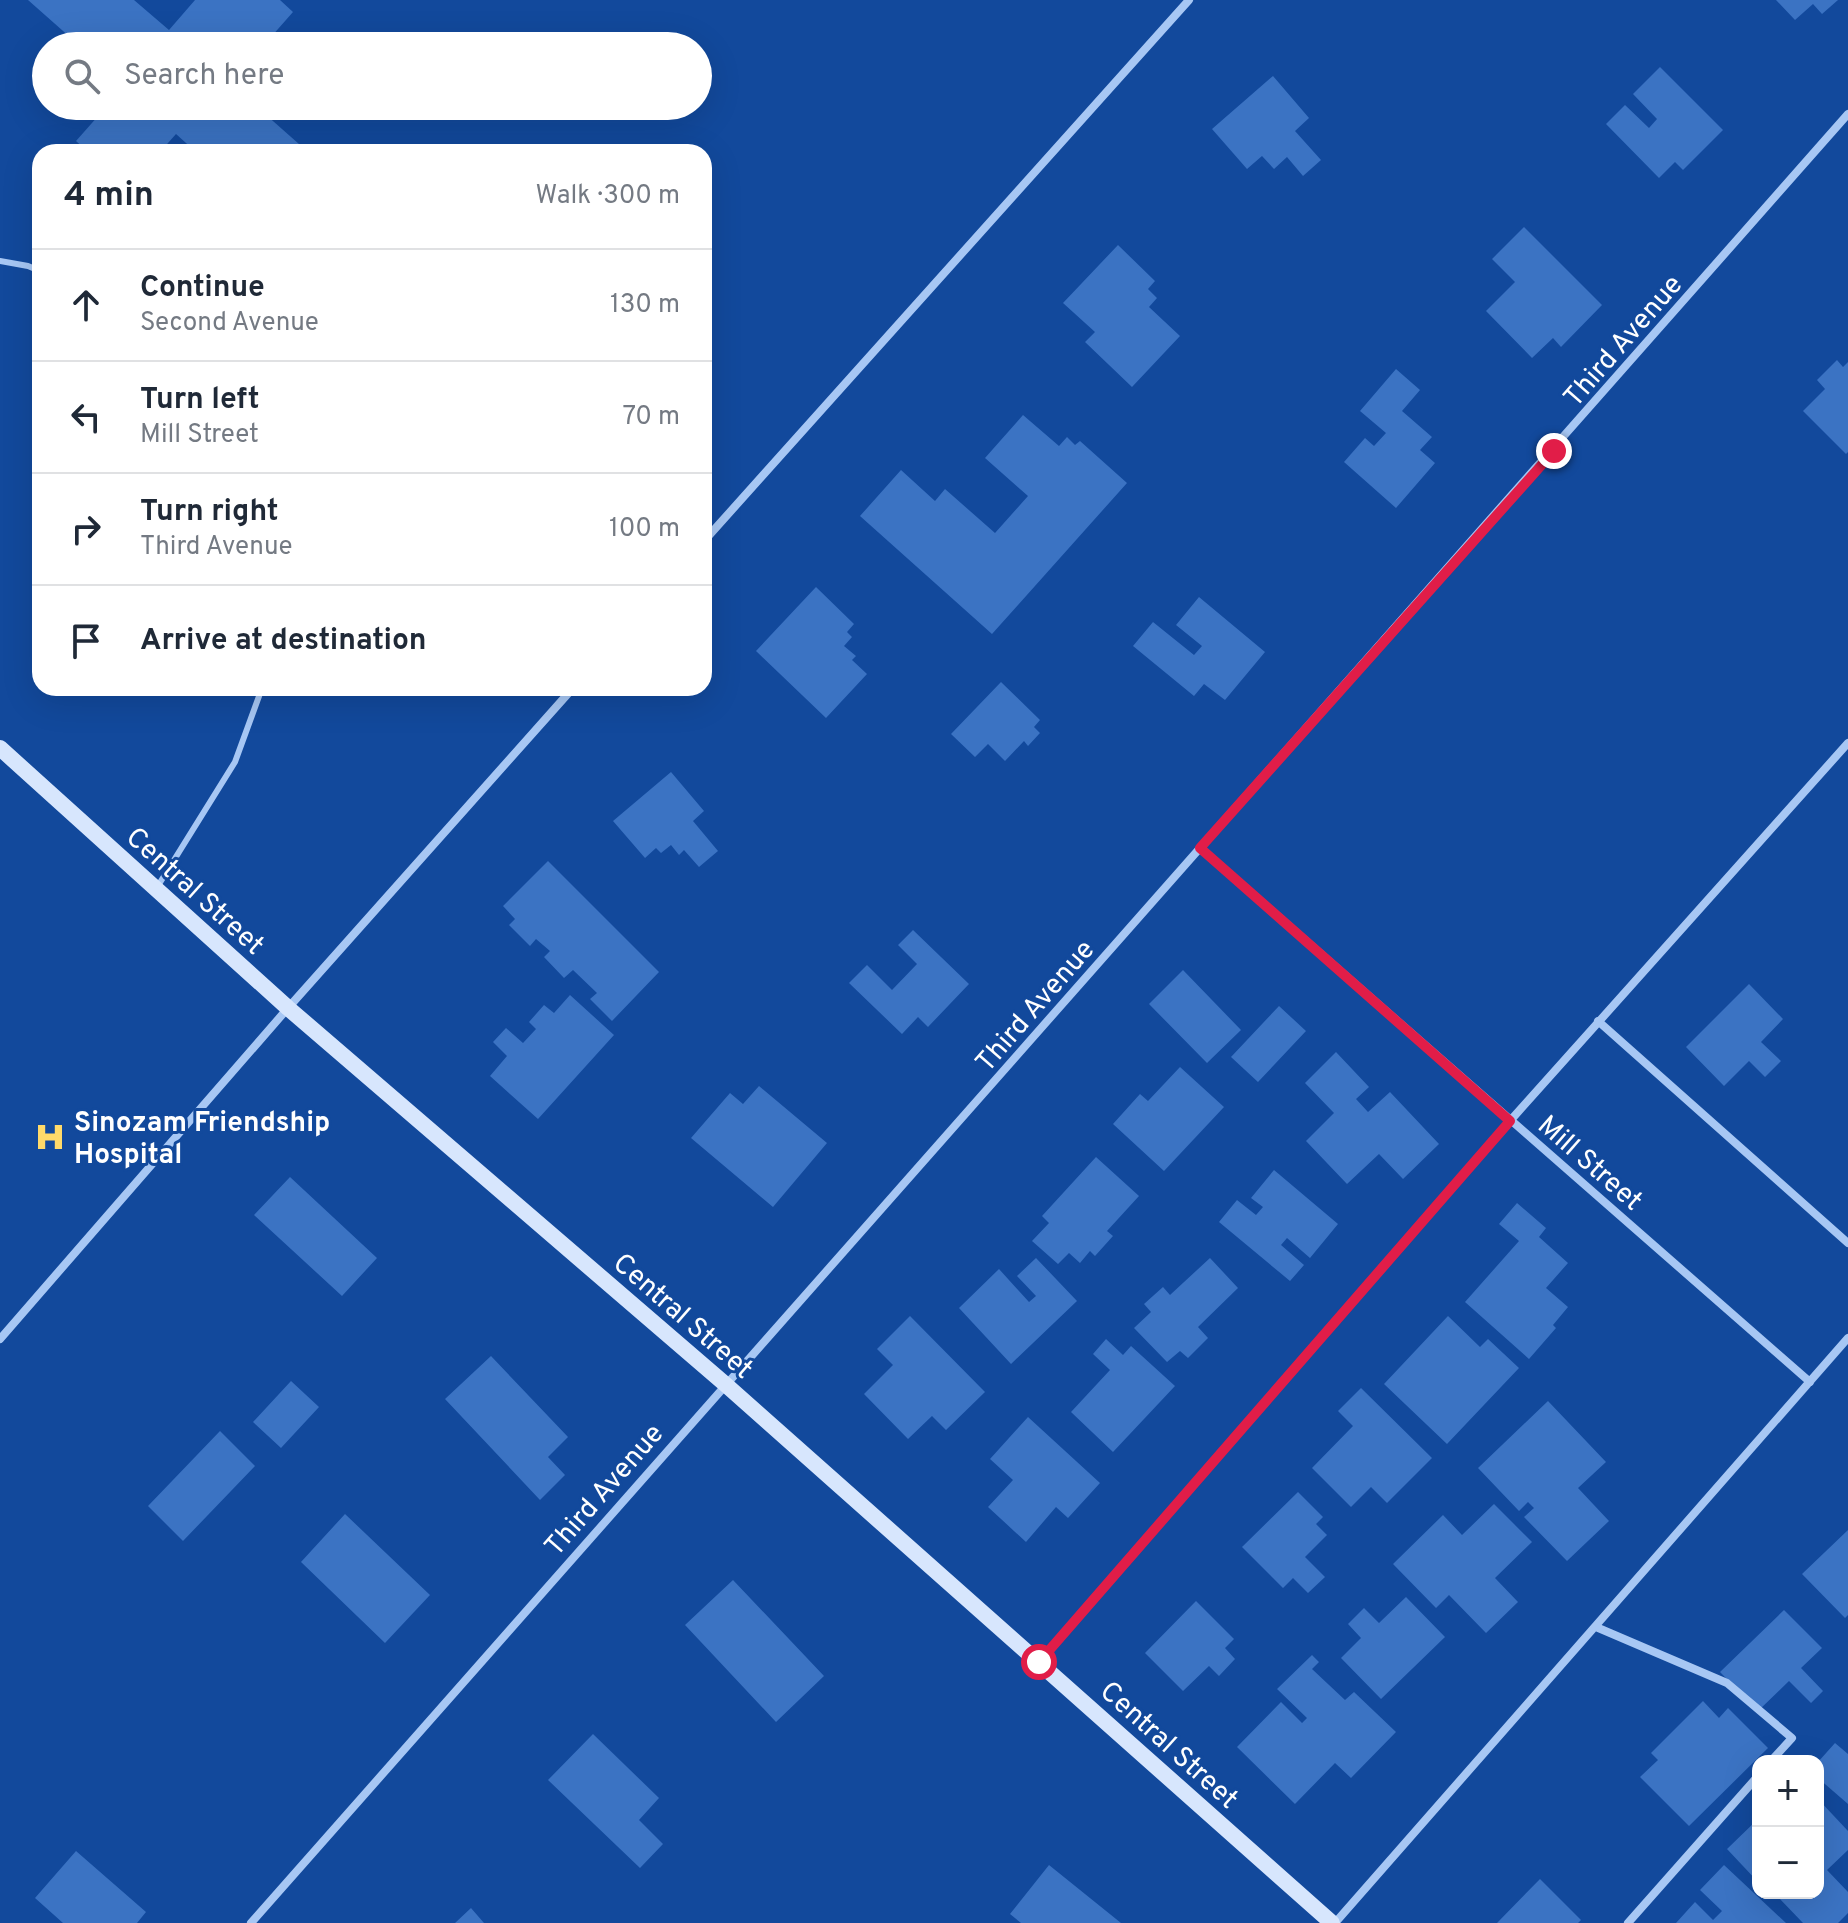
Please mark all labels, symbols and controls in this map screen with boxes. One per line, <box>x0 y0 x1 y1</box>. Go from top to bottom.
search box <box>32 32 712 120</box>
icon: search <box>60 54 104 98</box>
text: Search here <box>124 58 284 95</box>
text: 4 min <box>64 175 154 218</box>
text: Walk · 300 m <box>536 180 680 213</box>
street label: Third Avenue <box>1557 268 1692 416</box>
text: Continue <box>140 270 265 307</box>
icon: ahead <box>64 283 108 327</box>
text: 130 m <box>610 289 680 322</box>
text: Second Avenue <box>140 307 319 340</box>
text: Turn left <box>140 382 260 419</box>
icon: left <box>64 395 108 439</box>
text: 70 m <box>622 401 680 434</box>
text: Mill Street <box>140 419 259 452</box>
route end <box>1536 433 1572 469</box>
text: Turn right <box>140 494 278 531</box>
icon: right <box>64 507 108 551</box>
text: 100 m <box>609 513 680 546</box>
text: Third Avenue <box>140 531 292 564</box>
icon: arrive <box>64 619 108 663</box>
text: Arrive at destination <box>140 623 426 660</box>
street label: Central Street <box>117 820 271 964</box>
street label: Third Avenue <box>969 933 1104 1081</box>
place label: Sinozam Friendship Hospital <box>74 1106 330 1174</box>
street label: Mill Street <box>1529 1109 1649 1220</box>
hospital icon: Sinozam Friendship Hospital <box>33 1120 67 1154</box>
street label: Central Street <box>604 1246 760 1388</box>
street label: Third Avenue <box>538 1417 673 1565</box>
route start <box>1021 1644 1057 1680</box>
street label: Central Street <box>1091 1674 1245 1818</box>
map controls <box>1752 1755 1824 1899</box>
button: + <box>1752 1755 1824 1827</box>
button: − <box>1752 1827 1824 1899</box>

